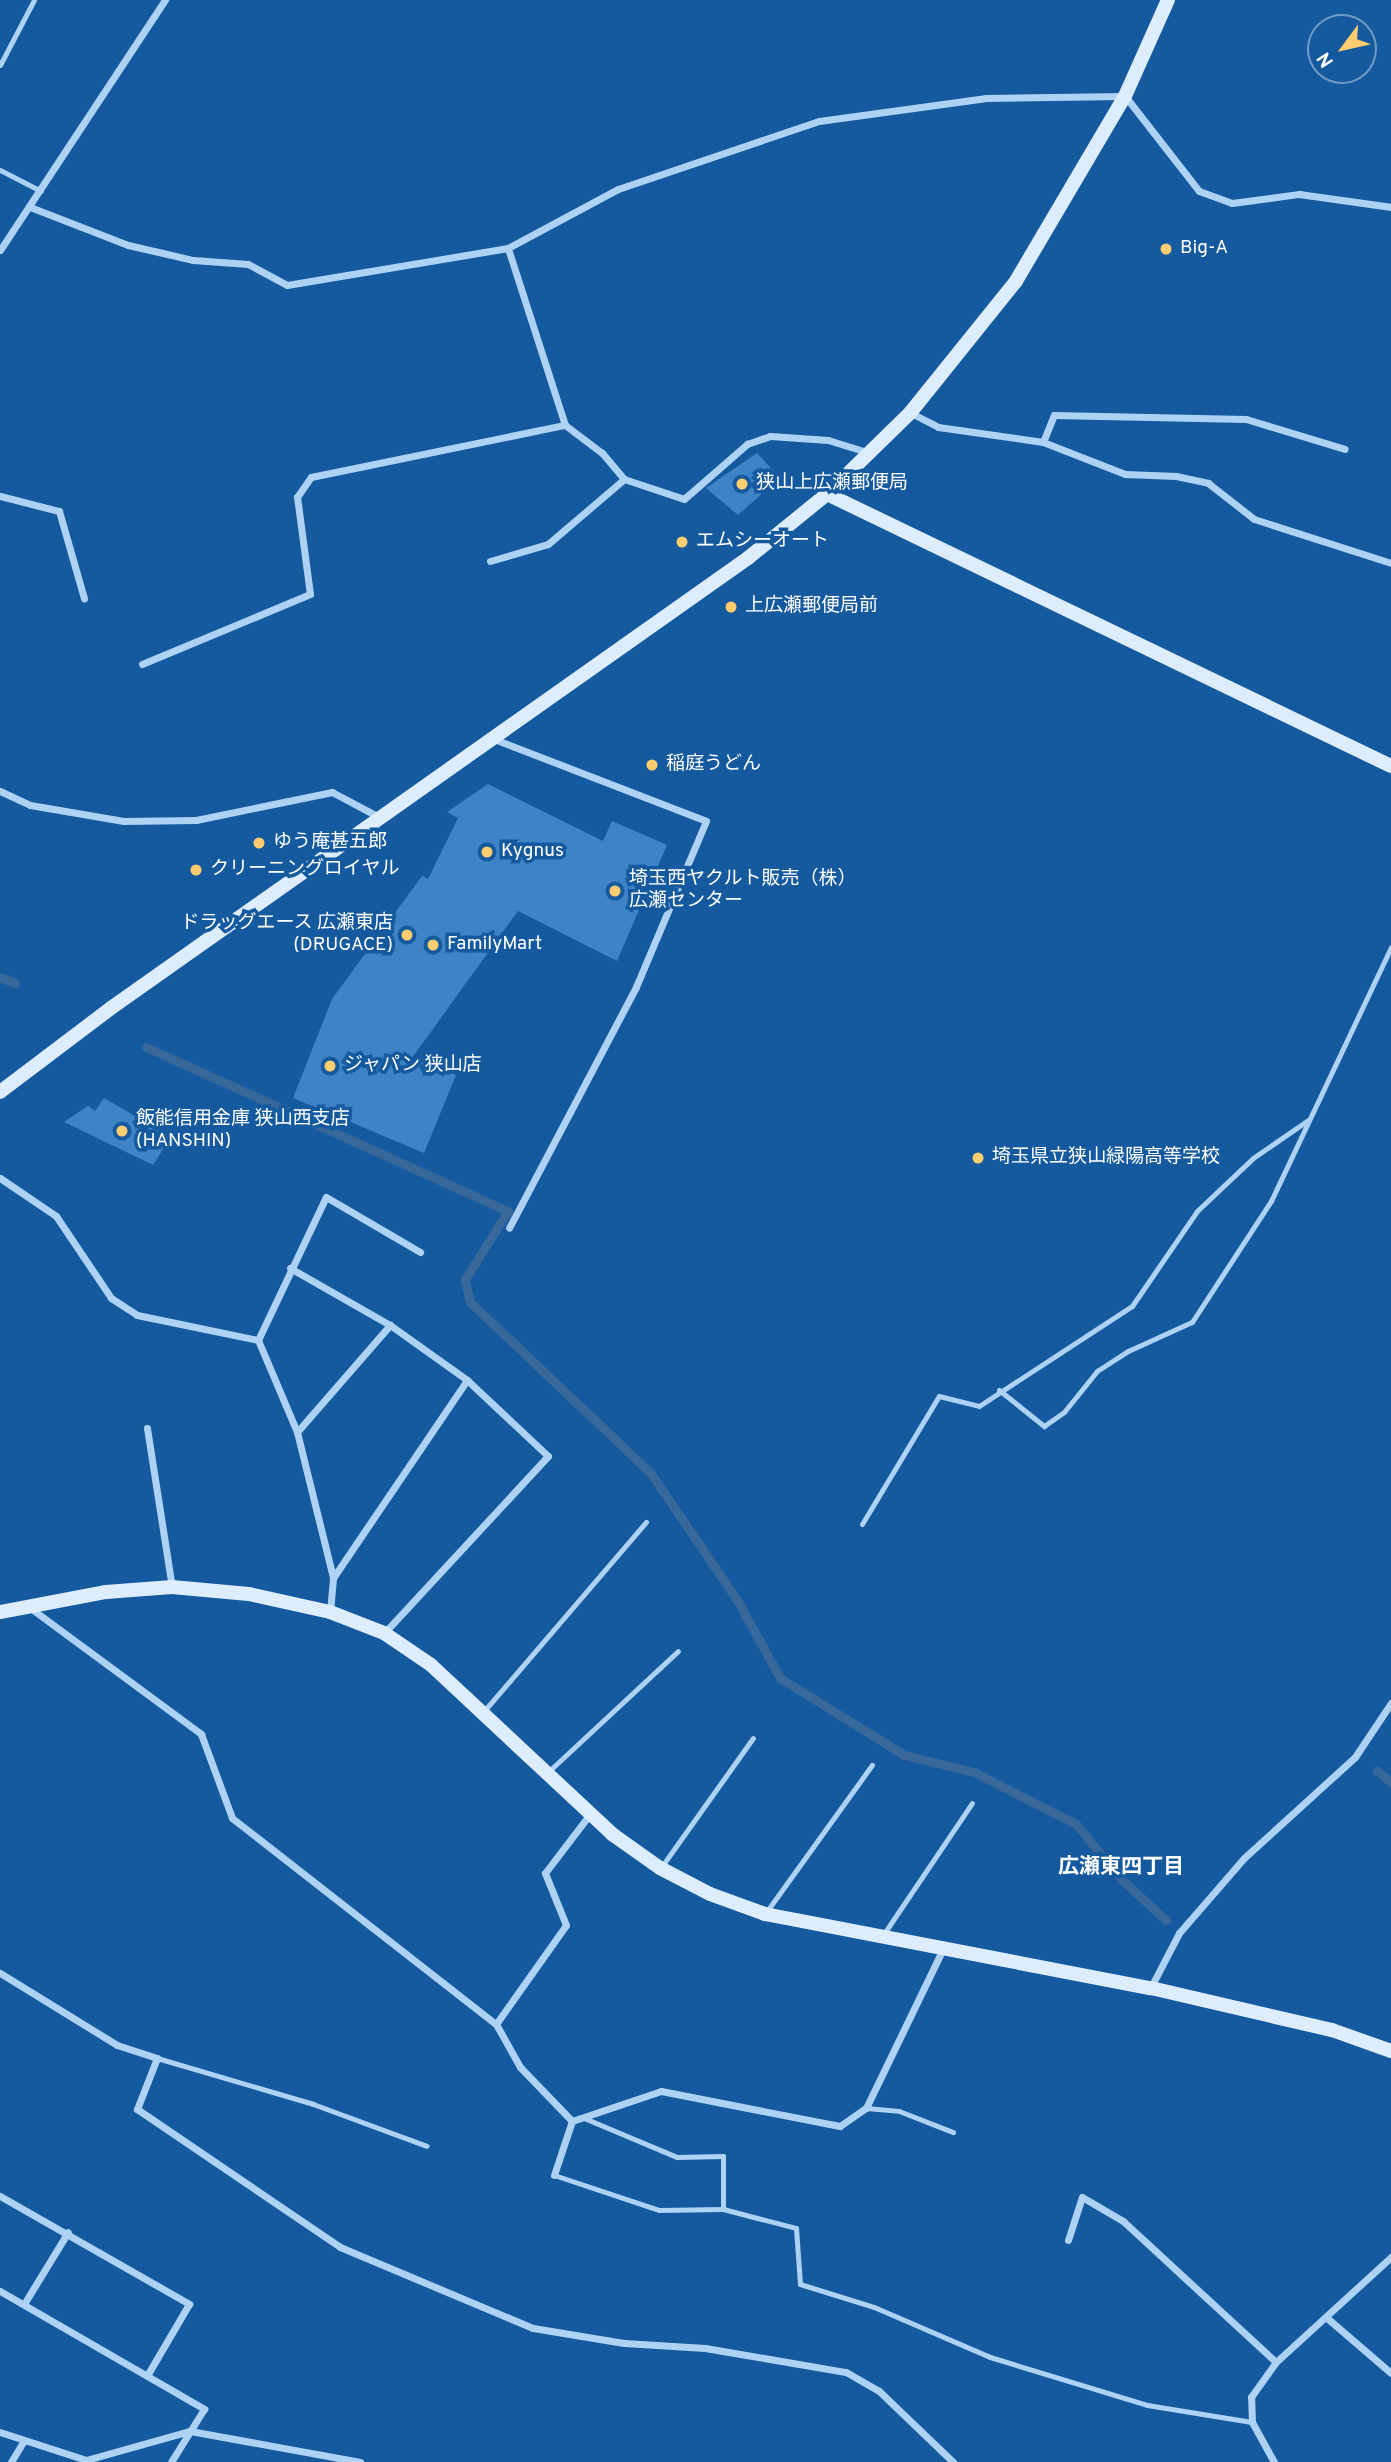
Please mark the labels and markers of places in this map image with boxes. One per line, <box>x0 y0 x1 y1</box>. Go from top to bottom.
place label: Big-A <box>1180 238 1228 260</box>
marker: Big-A <box>1158 241 1174 257</box>
place label: 狭山上広瀬郵便局 <box>756 473 908 495</box>
marker: 狭山上広瀬郵便局 <box>734 476 750 492</box>
place label: エムシーオート <box>696 531 829 553</box>
marker: エムシーオート <box>674 534 690 550</box>
place label: 上広瀬郵便局前 <box>745 596 878 618</box>
marker: 上広瀬郵便局前 <box>723 599 739 615</box>
place label: 稲庭うどん <box>666 754 761 776</box>
marker: 稲庭うどん <box>644 757 660 773</box>
place label: ゆう庵甚五郎 <box>273 832 387 854</box>
marker: ゆう庵甚五郎 <box>251 835 267 851</box>
place label: Kygnus <box>501 841 564 863</box>
marker: Kygnus <box>479 844 495 860</box>
place label: クリーニングロイヤル <box>210 859 400 881</box>
marker: クリーニングロイヤル <box>188 862 204 878</box>
place label: 埼玉西ヤクルト販売（株） 広瀬センター <box>629 869 857 913</box>
marker: 埼玉西ヤクルト販売（株） 広瀬センター <box>607 883 623 899</box>
place label: ドラッグエース 広瀬東店 (DRUGACE) <box>180 913 393 957</box>
marker: ドラッグエース 広瀬東店 (DRUGACE) <box>399 927 415 943</box>
place label: FamilyMart <box>447 934 542 956</box>
marker: FamilyMart <box>425 937 441 953</box>
place label: ジャパン 狭山店 <box>344 1055 481 1077</box>
marker: ジャパン 狭山店 <box>322 1058 338 1074</box>
place label: 飯能信用金庫 狭山西支店 (HANSHIN) <box>136 1109 349 1153</box>
marker: 飯能信用金庫 狭山西支店 (HANSHIN) <box>114 1123 130 1139</box>
place label: 埼玉県立狭山緑陽高等学校 <box>992 1147 1220 1169</box>
marker: 埼玉県立狭山緑陽高等学校 <box>970 1150 986 1166</box>

